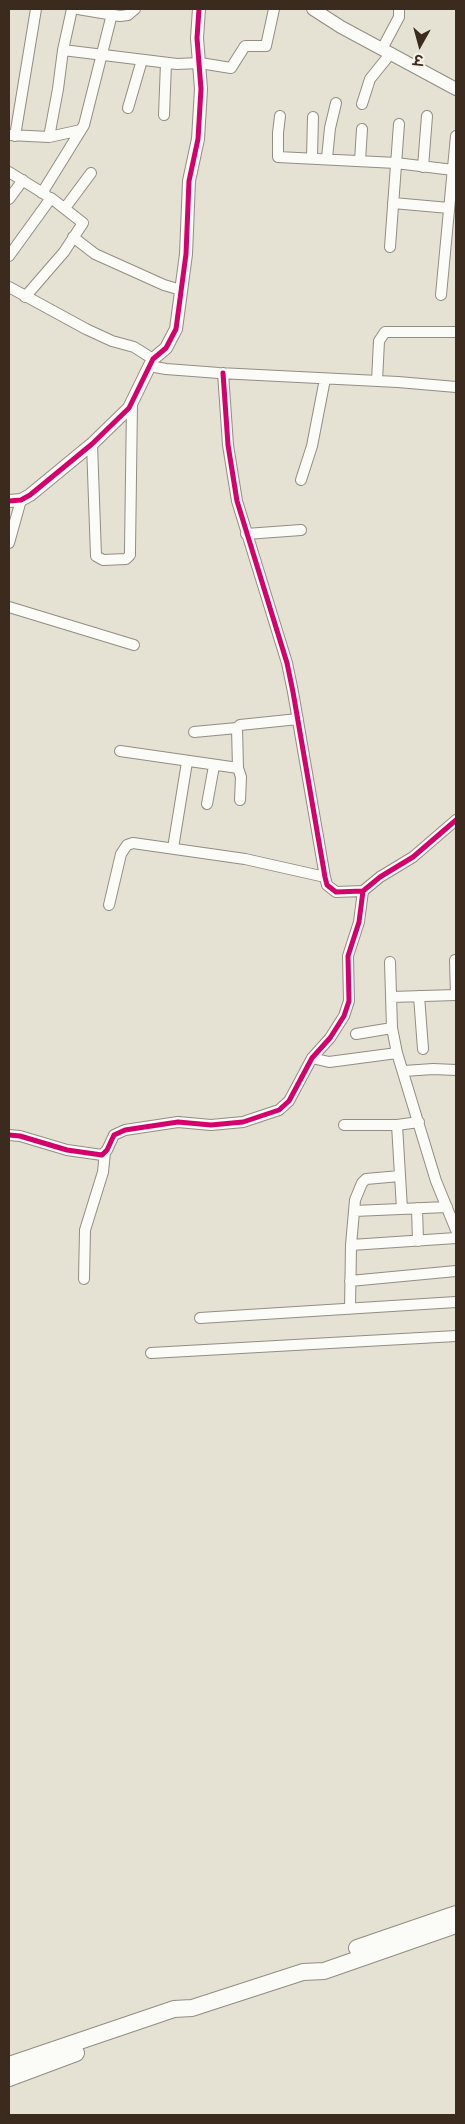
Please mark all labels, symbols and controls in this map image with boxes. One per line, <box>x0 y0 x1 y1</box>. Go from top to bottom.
north arrow <box>395 20 445 70</box>
text: उ <box>412 49 424 71</box>

